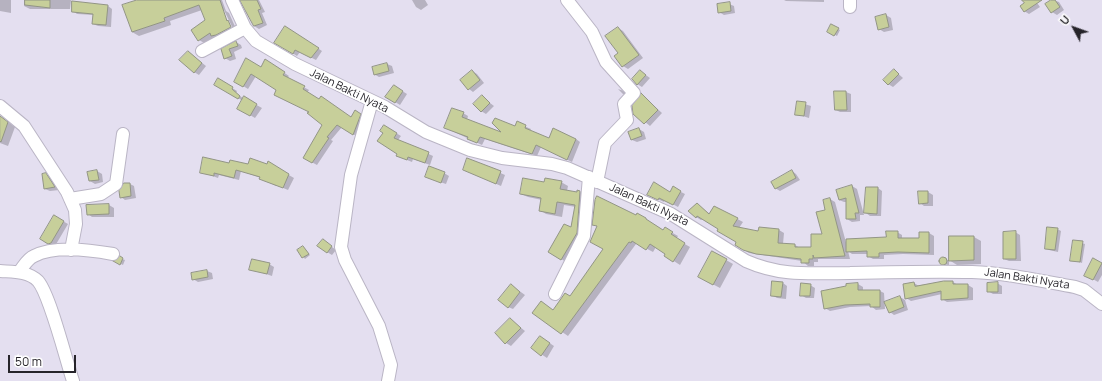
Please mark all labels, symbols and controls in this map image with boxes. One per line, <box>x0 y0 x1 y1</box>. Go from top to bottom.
north arrow <box>1054 8 1094 48</box>
text: U <box>1056 12 1073 28</box>
street label: Jalan Bakti Nyata <box>308 66 390 116</box>
street label: Jalan Bakti Nyata <box>607 181 691 229</box>
street label: Jalan Bakti Nyata <box>984 266 1070 292</box>
scale bar <box>10 347 78 373</box>
text: 50 m <box>15 353 42 370</box>

